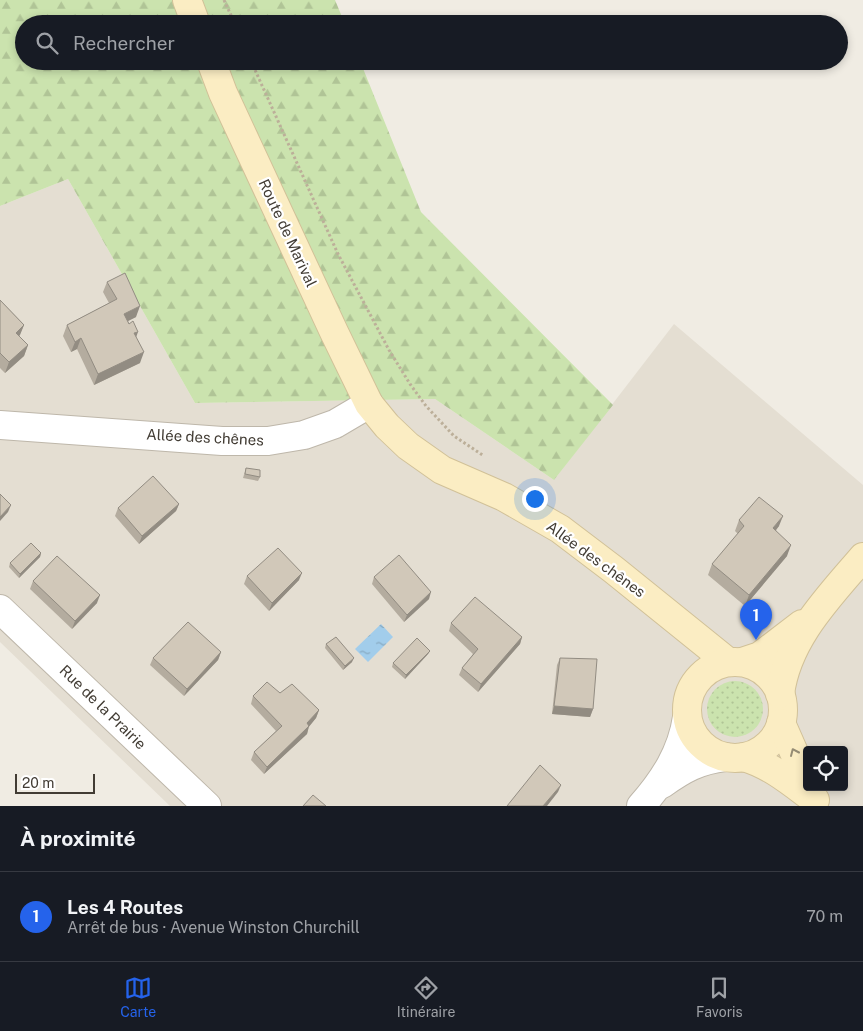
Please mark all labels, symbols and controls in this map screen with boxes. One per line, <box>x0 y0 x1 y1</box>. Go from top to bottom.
search box <box>15 15 848 70</box>
icon: search <box>33 29 61 57</box>
text: Rechercher <box>73 32 175 54</box>
street label: Route de Marival <box>256 176 320 290</box>
street label: Allée des chênes <box>146 425 264 449</box>
your location <box>522 486 548 512</box>
street label: Allée des chênes <box>543 518 649 600</box>
pin: 1 <box>740 599 772 640</box>
street label: Rue de la Prairie <box>56 662 150 752</box>
map controls <box>803 746 848 791</box>
button: locate <box>803 746 848 791</box>
one-way arrow <box>789 748 800 757</box>
scale bar <box>15 771 95 794</box>
text: 20 m <box>22 775 54 791</box>
text: À proximité <box>20 826 136 851</box>
text: Les 4 Routes <box>67 896 183 918</box>
text: 1 <box>33 907 39 926</box>
text: 70 m <box>806 907 843 926</box>
text: Arrêt de bus · Avenue Winston Churchill <box>67 918 360 937</box>
tab: Carte <box>120 974 156 1020</box>
tab: Itinéraire <box>397 974 455 1020</box>
tab: Favoris <box>696 974 743 1020</box>

